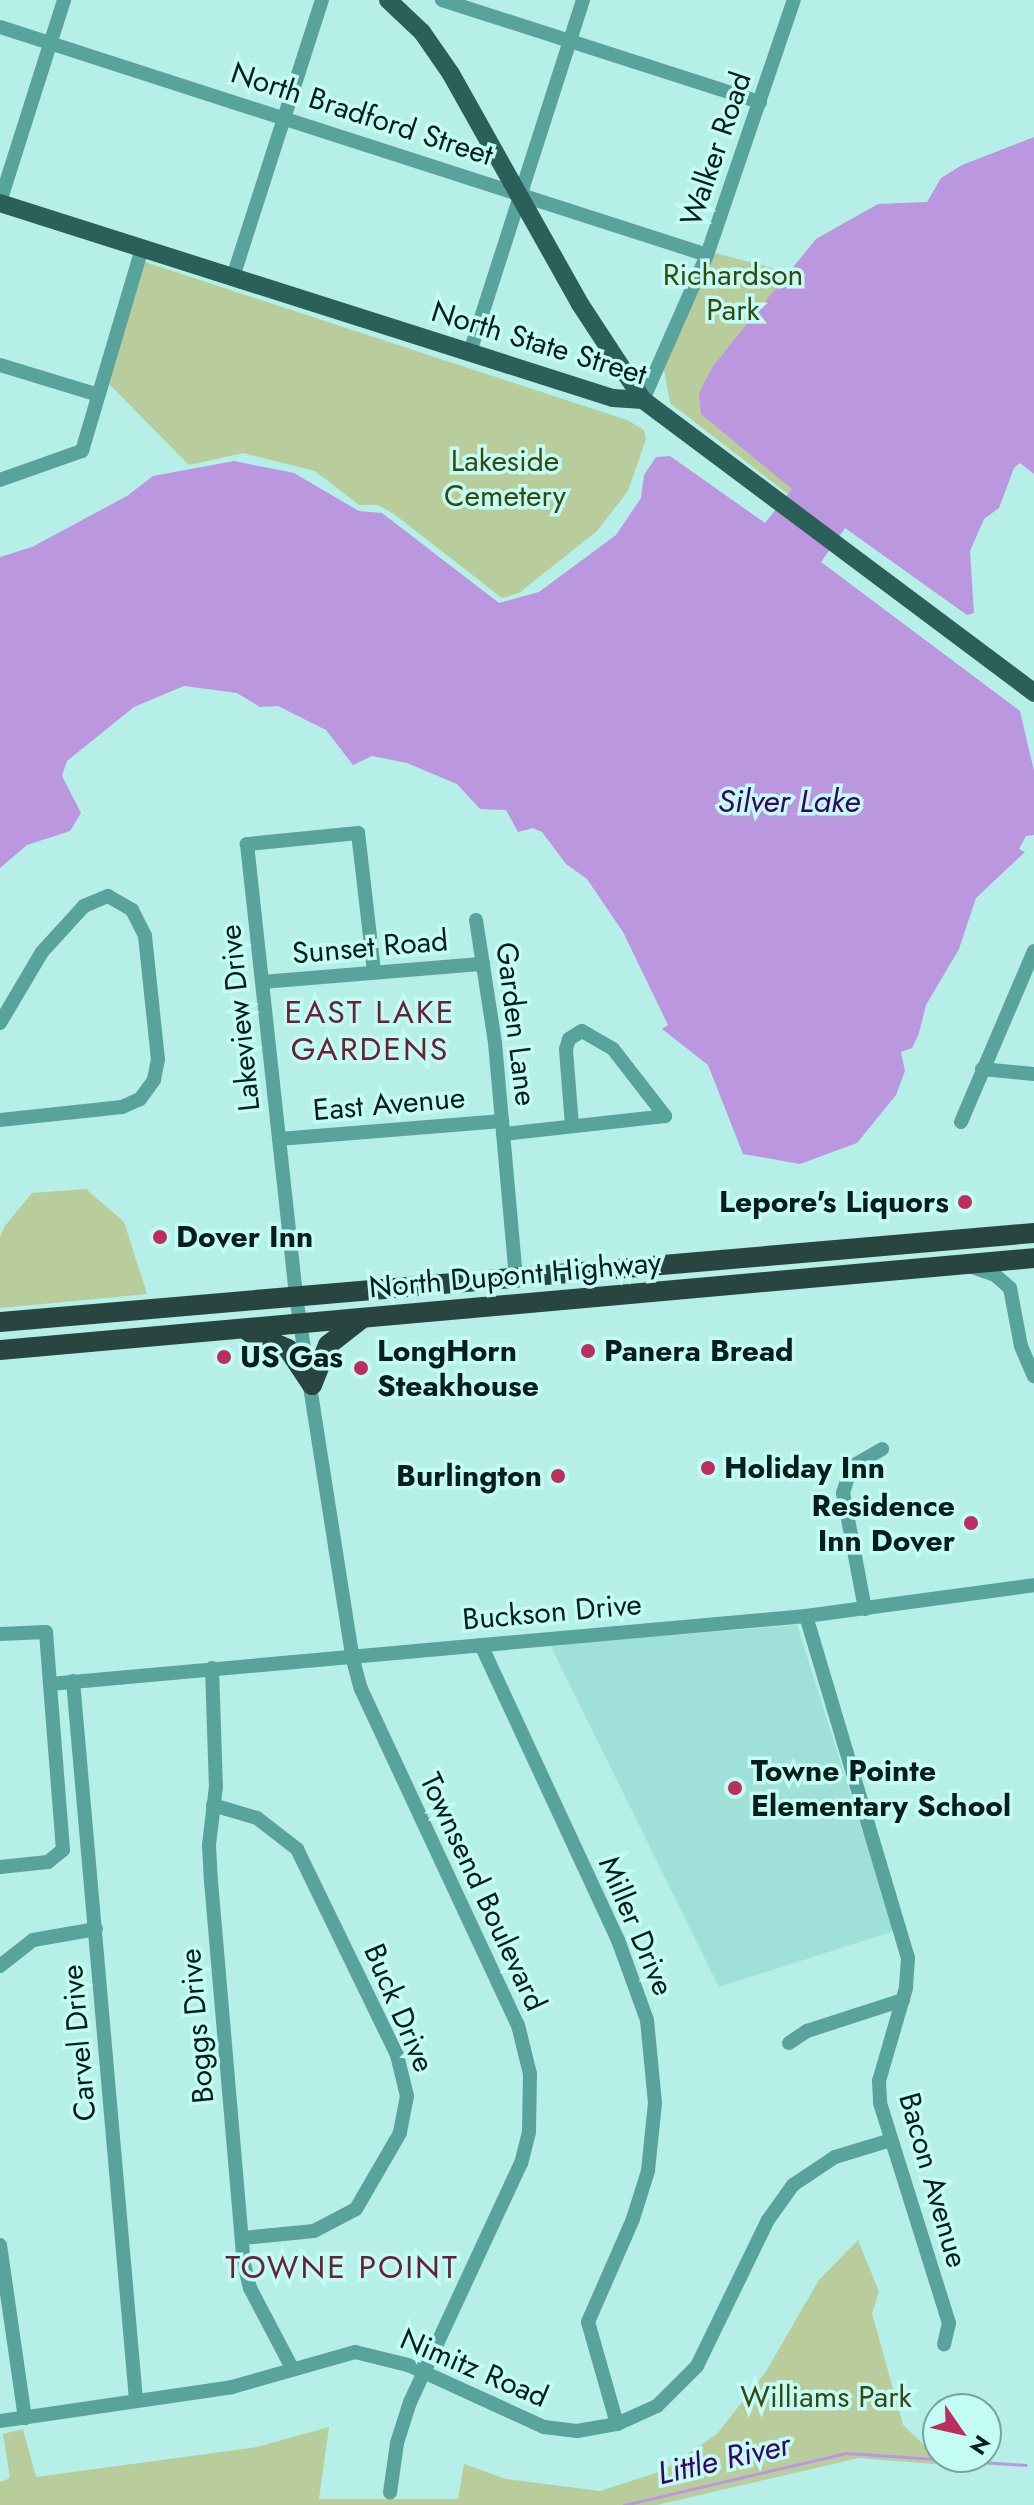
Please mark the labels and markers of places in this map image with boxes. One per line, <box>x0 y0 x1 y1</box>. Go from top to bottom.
place label: Lepore's Liquors <box>719 1184 949 1220</box>
marker: Lepore's Liquors <box>956 1193 974 1211</box>
place label: Dover Inn <box>176 1219 313 1255</box>
marker: Dover Inn <box>151 1228 169 1246</box>
place label: LongHorn Steakhouse <box>377 1333 539 1404</box>
place label: Panera Bread <box>604 1333 794 1369</box>
place label: US Gas <box>240 1339 343 1375</box>
marker: Panera Bread <box>579 1342 597 1360</box>
marker: US Gas <box>215 1348 233 1366</box>
marker: LongHorn Steakhouse <box>352 1359 370 1377</box>
place label: Holiday Inn <box>724 1450 885 1486</box>
place label: Burlington <box>396 1458 542 1494</box>
marker: Holiday Inn <box>699 1459 717 1477</box>
marker: Burlington <box>549 1467 567 1485</box>
place label: Residence Inn Dover <box>811 1488 955 1558</box>
marker: Residence Inn Dover <box>962 1514 980 1532</box>
place label: Towne Pointe Elementary School <box>751 1753 1011 1824</box>
marker: Towne Pointe Elementary School <box>726 1779 744 1797</box>

